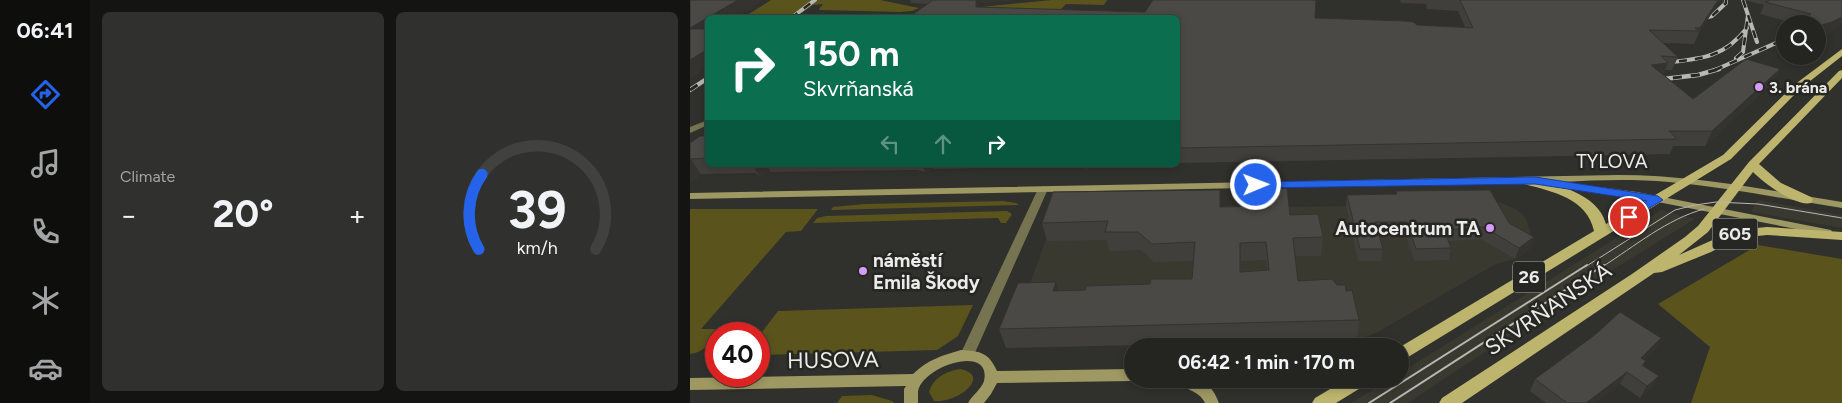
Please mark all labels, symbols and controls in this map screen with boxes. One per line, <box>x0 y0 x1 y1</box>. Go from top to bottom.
map controls <box>1776 15 1826 65</box>
button: search <box>1776 15 1826 65</box>
text: 06:41 <box>17 17 73 44</box>
text: 150 m <box>803 33 900 75</box>
icon: right <box>720 35 785 100</box>
text: Skvrňanská <box>803 75 914 102</box>
icon: directions <box>28 77 63 112</box>
place label: 3. brána <box>1769 78 1827 97</box>
marker: 3. brána <box>1753 81 1765 93</box>
icon: left <box>876 130 904 158</box>
icon: ahead <box>929 130 957 158</box>
icon: right <box>982 130 1010 158</box>
icon: music <box>28 146 63 181</box>
street label: TYLOVA <box>1576 150 1648 173</box>
position arrow <box>1229 158 1281 210</box>
text: Climate <box>120 167 175 186</box>
text: 39 <box>507 179 567 241</box>
text: 20° <box>213 191 274 237</box>
pin <box>1608 196 1650 238</box>
text: − <box>120 198 137 232</box>
text: + <box>349 198 366 232</box>
icon: arrive <box>1615 203 1643 231</box>
icon: phone <box>28 214 63 249</box>
place label: Autocentrum TA <box>1335 217 1480 240</box>
road number: 605 <box>1712 218 1758 250</box>
marker: Autocentrum TA <box>1484 222 1496 234</box>
text: km/h <box>517 237 557 258</box>
place label: náměstí Emila Škody <box>873 249 980 294</box>
street label: SKVRŇANSKÁ <box>1480 257 1616 361</box>
road number: 26 <box>1513 262 1545 292</box>
marker: náměstí Emila Škody <box>857 265 869 277</box>
icon: climate <box>28 283 63 318</box>
speed limit sign: 40 <box>705 322 770 387</box>
street label: HUSOVA <box>787 346 879 374</box>
icon: car <box>28 351 63 386</box>
text: 06:42 · 1 min · 170 m <box>1178 351 1355 374</box>

